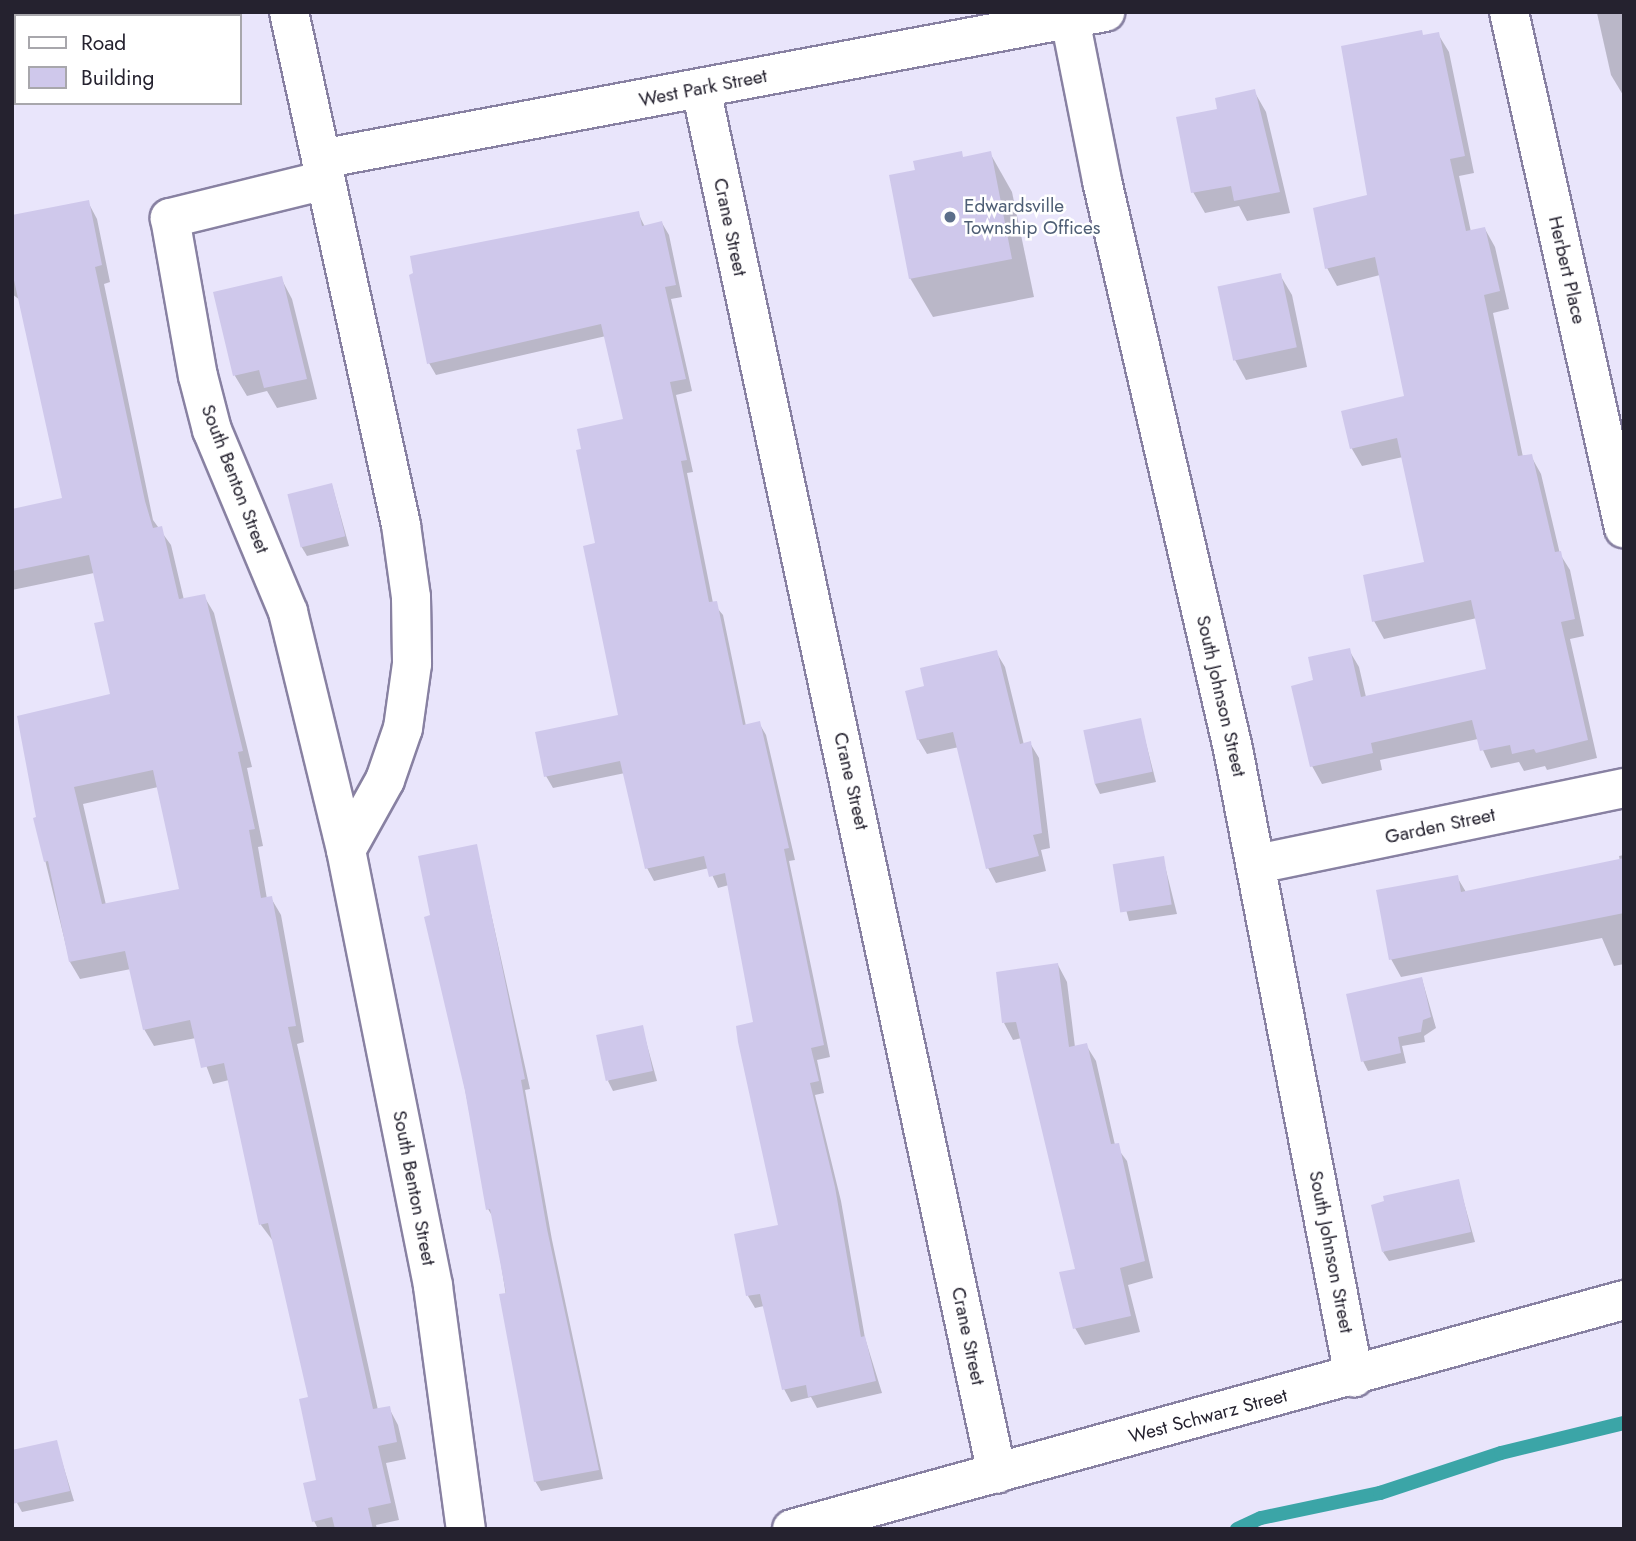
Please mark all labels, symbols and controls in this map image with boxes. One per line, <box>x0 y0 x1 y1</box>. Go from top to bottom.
legend <box>14 14 242 105</box>
text: Road <box>81 28 126 58</box>
text: Building <box>81 63 154 93</box>
street label: West Park Street <box>637 64 769 112</box>
street label: Crane Street <box>709 176 751 278</box>
place label: Edwardsville Township Offices <box>964 195 1100 239</box>
marker: Edwardsville Township Offices <box>942 209 958 225</box>
street label: Herbert Place <box>1544 214 1590 326</box>
street label: South Benton Street <box>196 401 274 557</box>
street label: South Johnson Street <box>1191 613 1251 779</box>
street label: Crane Street <box>829 730 873 832</box>
street label: Garden Street <box>1383 803 1497 849</box>
street label: South Benton Street <box>388 1109 440 1267</box>
street label: South Johnson Street <box>1304 1169 1358 1335</box>
street label: Crane Street <box>947 1285 989 1387</box>
street label: West Schwarz Street <box>1126 1384 1290 1448</box>

